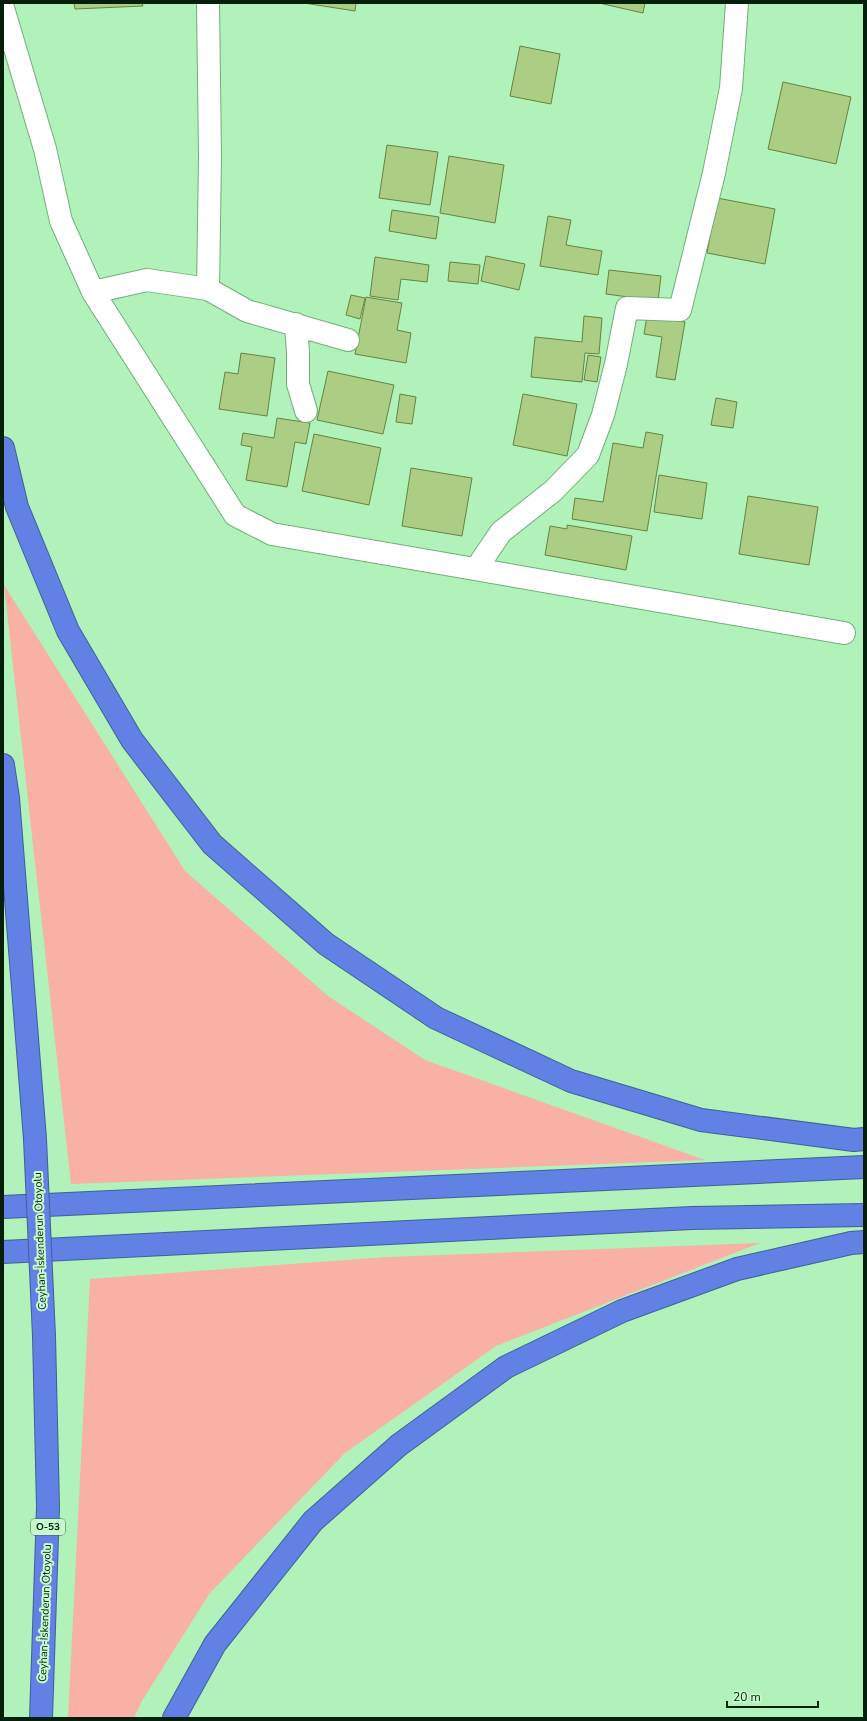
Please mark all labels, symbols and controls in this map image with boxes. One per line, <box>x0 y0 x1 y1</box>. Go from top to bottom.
street label: Ceyhan-İskenderun Otoyolu <box>30 1172 50 1310</box>
road number: O-53 <box>31 1519 65 1535</box>
street label: Ceyhan-İskenderun Otoyolu <box>35 1544 55 1682</box>
scale bar <box>727 1683 818 1709</box>
text: 20 m <box>733 1689 761 1705</box>

